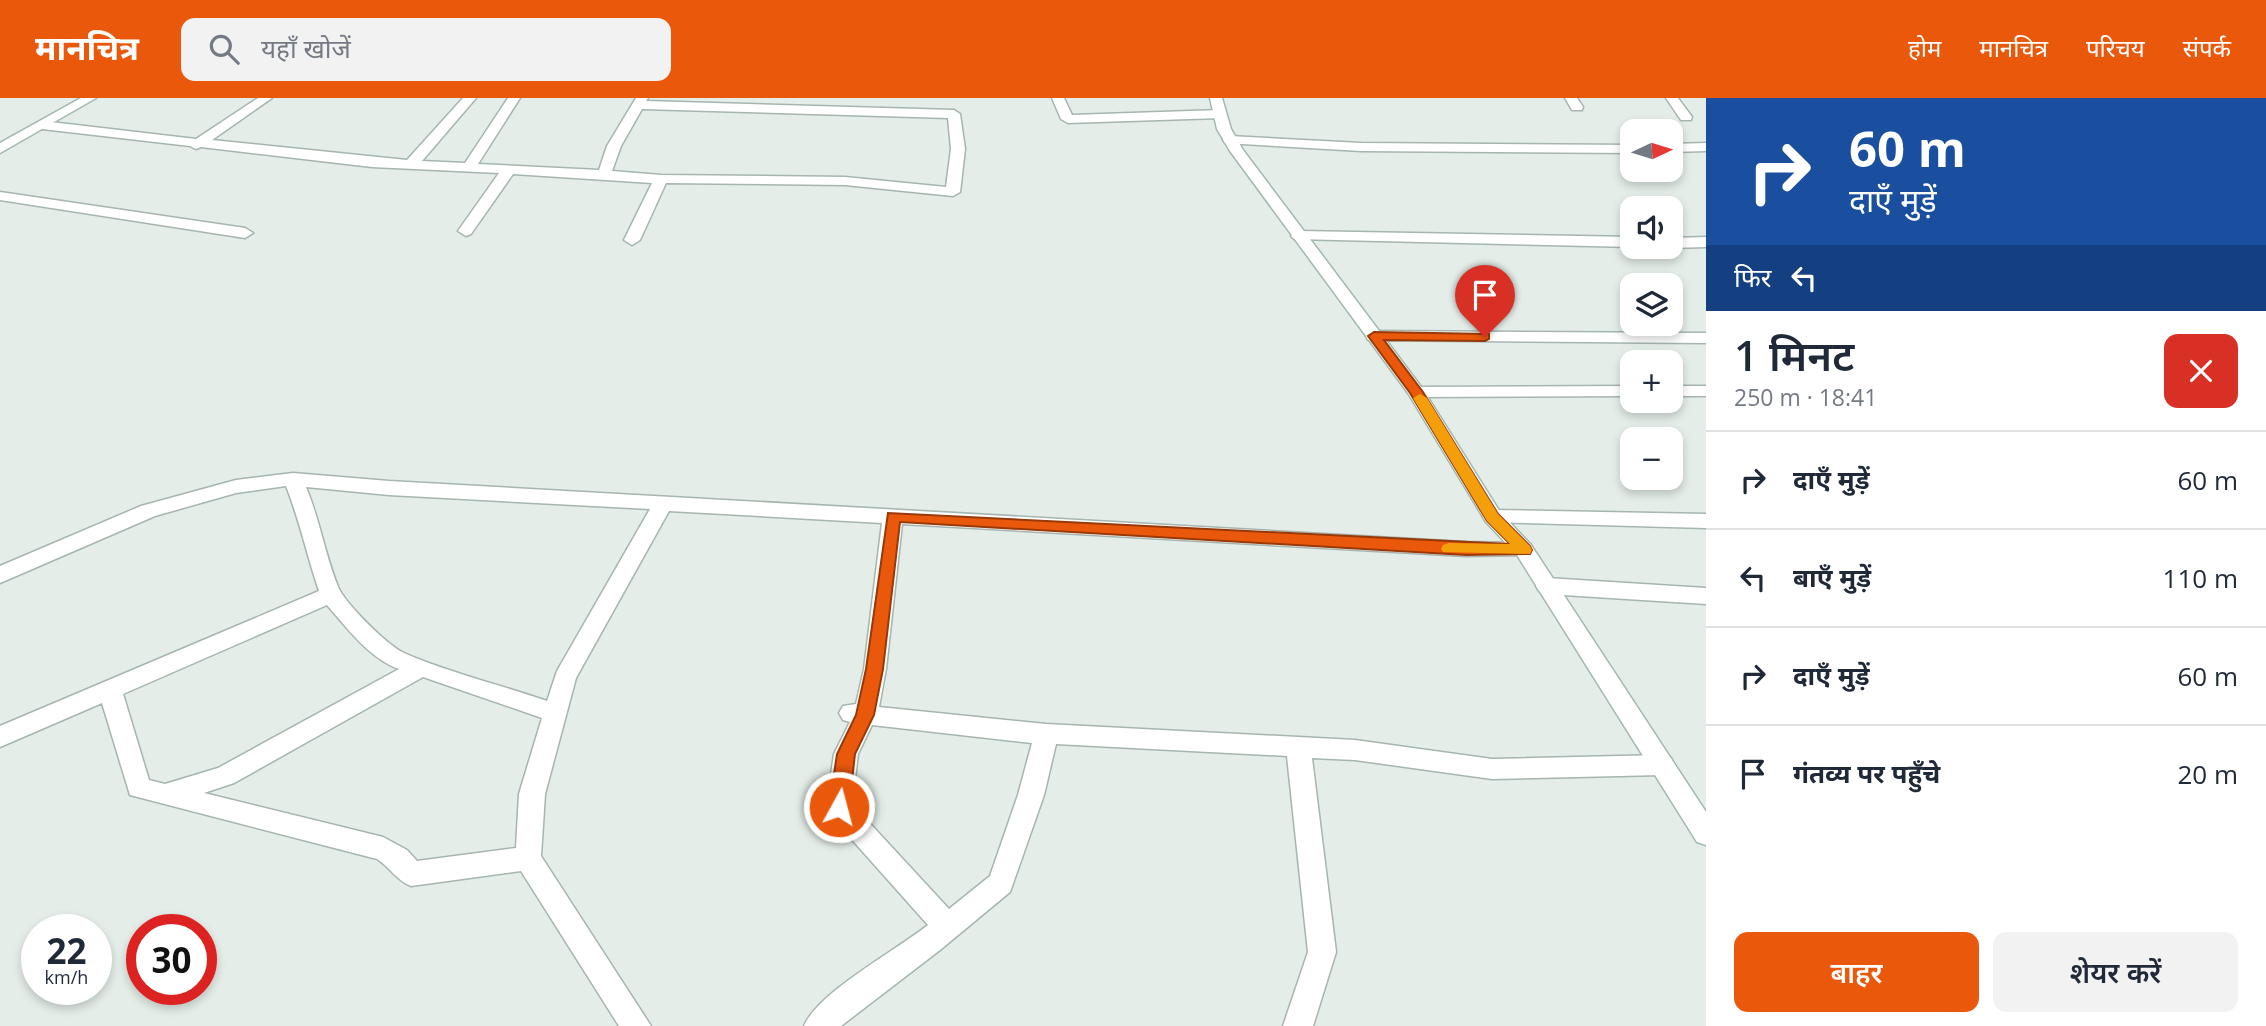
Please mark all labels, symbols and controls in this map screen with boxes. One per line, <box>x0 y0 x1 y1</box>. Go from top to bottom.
search box <box>181 18 671 81</box>
text: मानचित्र <box>35 25 139 70</box>
icon: search <box>205 30 243 68</box>
text: यहाँ खोजें <box>261 30 351 66</box>
text: होम <box>1908 31 1941 64</box>
text: मानचित्र <box>1979 31 2048 64</box>
text: परिचय <box>2086 31 2145 64</box>
text: संपर्क <box>2183 31 2231 64</box>
text: 60 m <box>1849 115 1966 181</box>
north arrow <box>1620 119 1684 182</box>
map controls <box>1620 119 1683 490</box>
icon: right <box>1734 126 1825 217</box>
text: दाएँ मुड़ें <box>1849 178 1937 221</box>
button: sound <box>1620 196 1683 259</box>
text: फिर <box>1734 259 1771 295</box>
icon: left <box>1785 259 1823 297</box>
pin <box>1455 265 1515 337</box>
button: layers <box>1620 273 1683 336</box>
icon: arrive <box>1466 276 1504 314</box>
text: 1 मिनट <box>1734 326 1854 383</box>
button: close <box>2164 334 2238 408</box>
button: + <box>1620 350 1683 413</box>
text: 250 m · 18:41 <box>1734 381 1877 413</box>
button: − <box>1620 427 1683 490</box>
icon: right <box>1734 461 1772 499</box>
text: दाएँ मुड़ें <box>1793 461 1870 497</box>
text: 60 m <box>2177 462 2238 498</box>
icon: left <box>1734 559 1772 597</box>
text: बाएँ मुड़ें <box>1793 559 1871 595</box>
text: 110 m <box>2163 560 2238 596</box>
icon: right <box>1734 657 1772 695</box>
text: दाएँ मुड़ें <box>1793 657 1870 693</box>
text: 60 m <box>2177 658 2238 694</box>
icon: arrive <box>1734 755 1772 793</box>
text: गंतव्य पर पहुँचे <box>1793 755 1940 791</box>
text: 20 m <box>2177 756 2238 792</box>
position arrow <box>802 770 876 844</box>
speed limit sign: 30 <box>126 914 217 1005</box>
text: 22 <box>46 927 87 974</box>
button: बाहर <box>1734 932 1979 1012</box>
button: शेयर करें <box>1993 932 2238 1012</box>
text: km/h <box>45 965 88 989</box>

